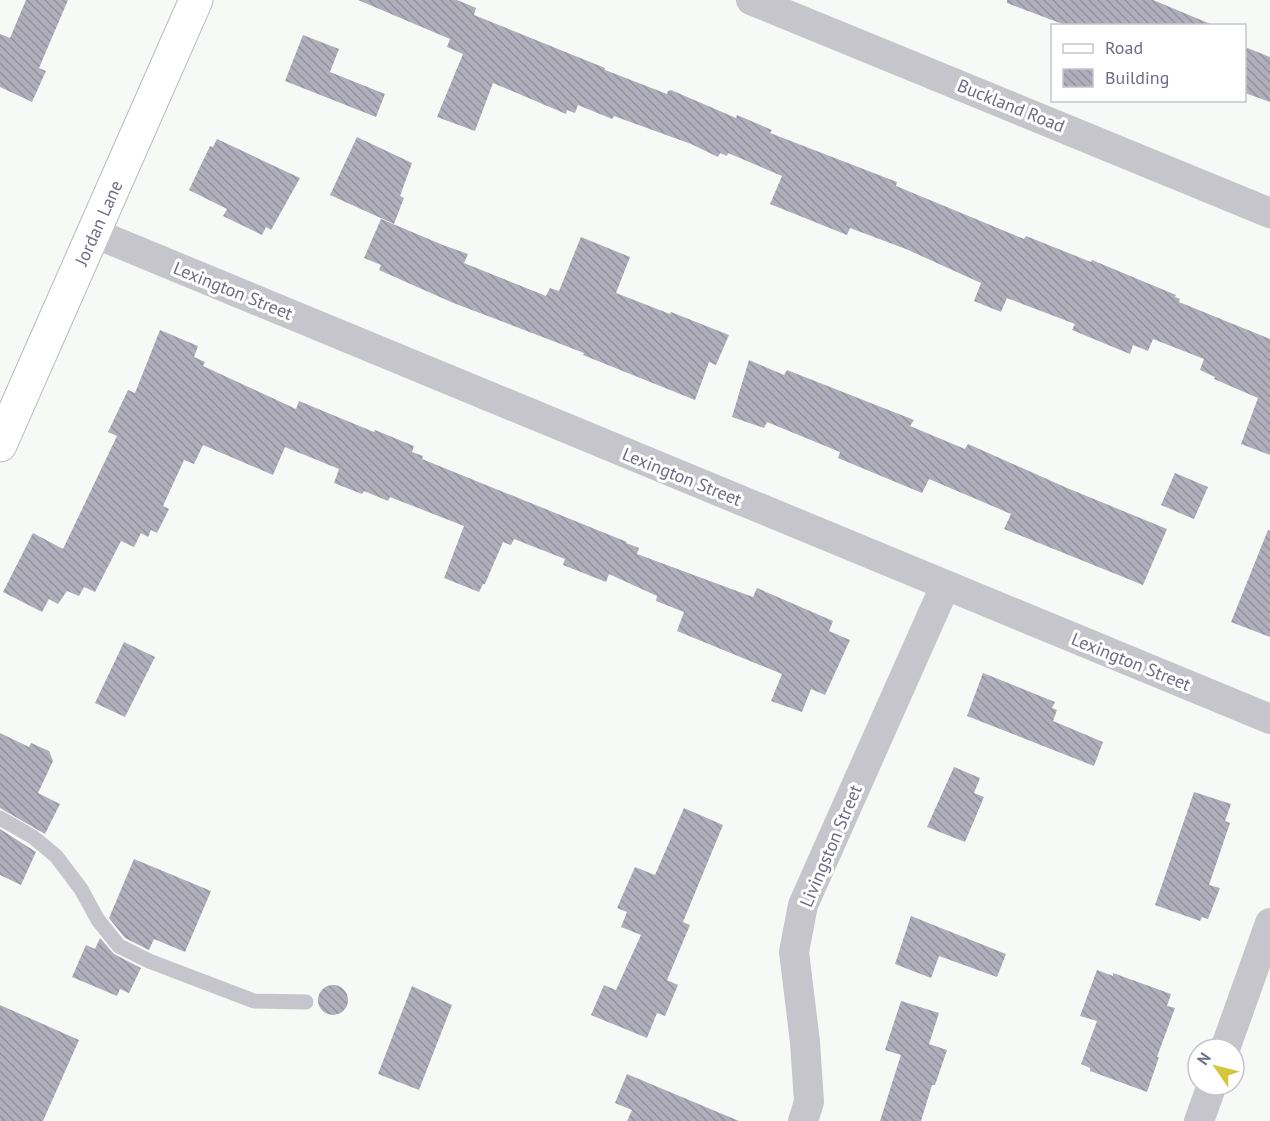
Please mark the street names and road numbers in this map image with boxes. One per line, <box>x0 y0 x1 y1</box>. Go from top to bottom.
street label: Buckland Road <box>954 74 1068 137</box>
street label: Jordan Lane <box>69 176 128 270</box>
street label: Lexington Street <box>170 256 296 325</box>
street label: Lexington Street <box>619 442 745 511</box>
street label: Lexington Street <box>1068 627 1194 696</box>
street label: Livingston Street <box>794 781 867 911</box>

